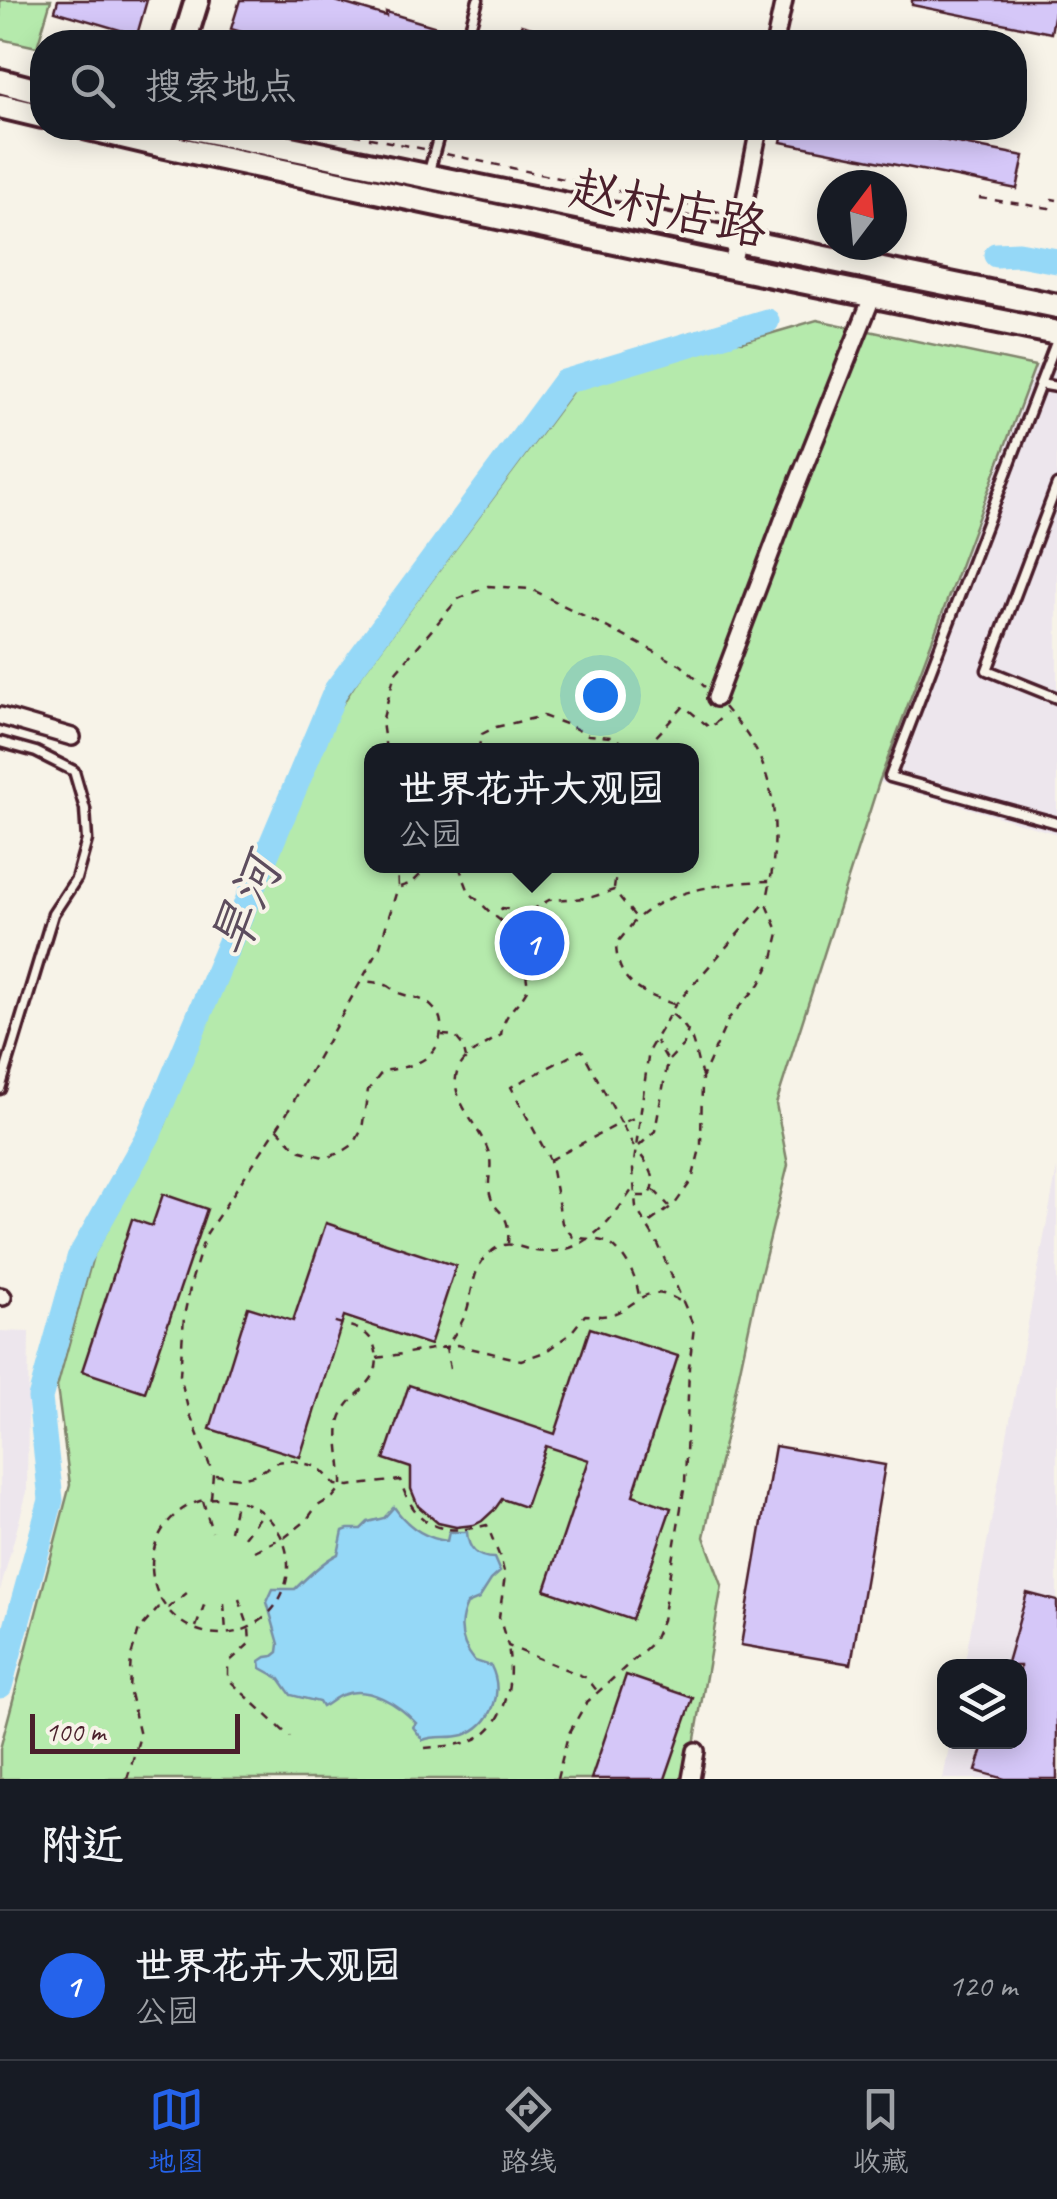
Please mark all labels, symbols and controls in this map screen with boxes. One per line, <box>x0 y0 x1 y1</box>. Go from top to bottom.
search box <box>30 30 1027 140</box>
icon: search <box>65 58 120 113</box>
text: 搜索地点 <box>145 63 297 110</box>
street label: 赵村店路 <box>564 157 773 260</box>
north arrow <box>817 170 907 260</box>
your location <box>575 670 626 721</box>
popup <box>364 743 699 873</box>
text: 世界花卉大观园 <box>398 765 665 812</box>
text: 公园 <box>398 814 463 855</box>
water label: 旱河 <box>195 839 299 967</box>
pin: 1 <box>500 906 564 980</box>
map controls <box>937 1659 1027 1749</box>
button: layers <box>937 1659 1027 1749</box>
scale bar <box>30 1709 240 1754</box>
text: 100 m <box>45 1714 105 1749</box>
text: 附近 <box>40 1819 124 1872</box>
text: 世界花卉大观园 <box>135 1942 401 1989</box>
text: 1 <box>65 1965 80 2006</box>
text: 120 m <box>948 1965 1017 2006</box>
text: 公园 <box>135 1991 199 2032</box>
tab: 地图 <box>148 2082 204 2179</box>
tab: 路线 <box>500 2082 557 2179</box>
tab: 收藏 <box>853 2082 909 2179</box>

